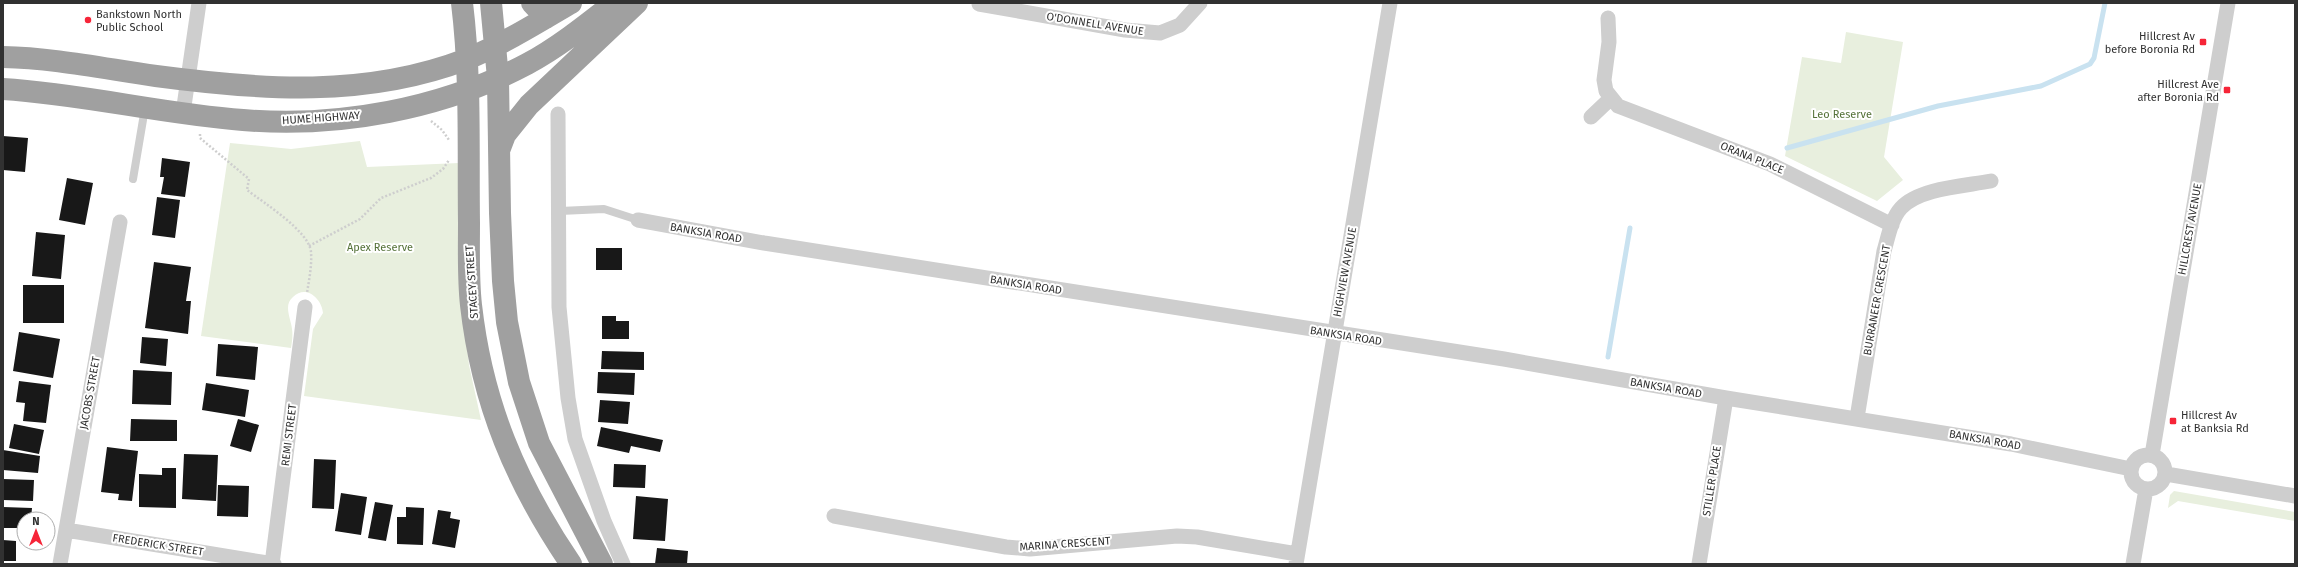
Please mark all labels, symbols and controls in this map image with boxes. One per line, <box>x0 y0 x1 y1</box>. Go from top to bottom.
place label: Bankstown North Public School <box>96 8 182 34</box>
street label: O'DONNELL AVENUE <box>1045 10 1145 38</box>
marker: Bankstown North Public School <box>83 15 93 25</box>
place label: Hillcrest Av before Boronia Rd <box>2105 30 2196 56</box>
marker: Hillcrest Av before Boronia Rd <box>2198 37 2208 47</box>
place label: Hillcrest Ave after Boronia Rd <box>2137 78 2219 104</box>
marker: Hillcrest Ave after Boronia Rd <box>2222 85 2232 95</box>
park label: Leo Reserve <box>1812 108 1872 121</box>
street label: HUME HIGHWAY <box>282 109 360 127</box>
street label: ORANA PLACE <box>1718 139 1786 177</box>
street label: HILLCREST AVENUE <box>2176 182 2204 276</box>
street label: BANKSIA ROAD <box>669 220 743 246</box>
street label: HIGHVIEW AVENUE <box>1331 226 1359 318</box>
park label: Apex Reserve <box>347 241 413 254</box>
street label: BURRANEER CRESCENT <box>1861 243 1893 356</box>
street label: STACEY STREET <box>463 245 481 319</box>
street label: BANKSIA ROAD <box>989 273 1063 297</box>
street label: BANKSIA ROAD <box>1309 324 1383 348</box>
street label: JACOBS STREET <box>77 355 103 431</box>
street label: BANKSIA ROAD <box>1629 375 1703 401</box>
street label: REMI STREET <box>279 403 299 467</box>
place label: Hillcrest Av at Banksia Rd <box>2181 409 2249 435</box>
marker: Hillcrest Av at Banksia Rd <box>2168 416 2178 426</box>
street label: BANKSIA ROAD <box>1948 427 2022 453</box>
street label: STILLER PLACE <box>1700 445 1724 517</box>
north arrow <box>16 511 56 551</box>
text: N <box>32 515 40 528</box>
street label: FREDERICK STREET <box>112 531 205 559</box>
street label: MARINA CRESCENT <box>1019 534 1111 554</box>

